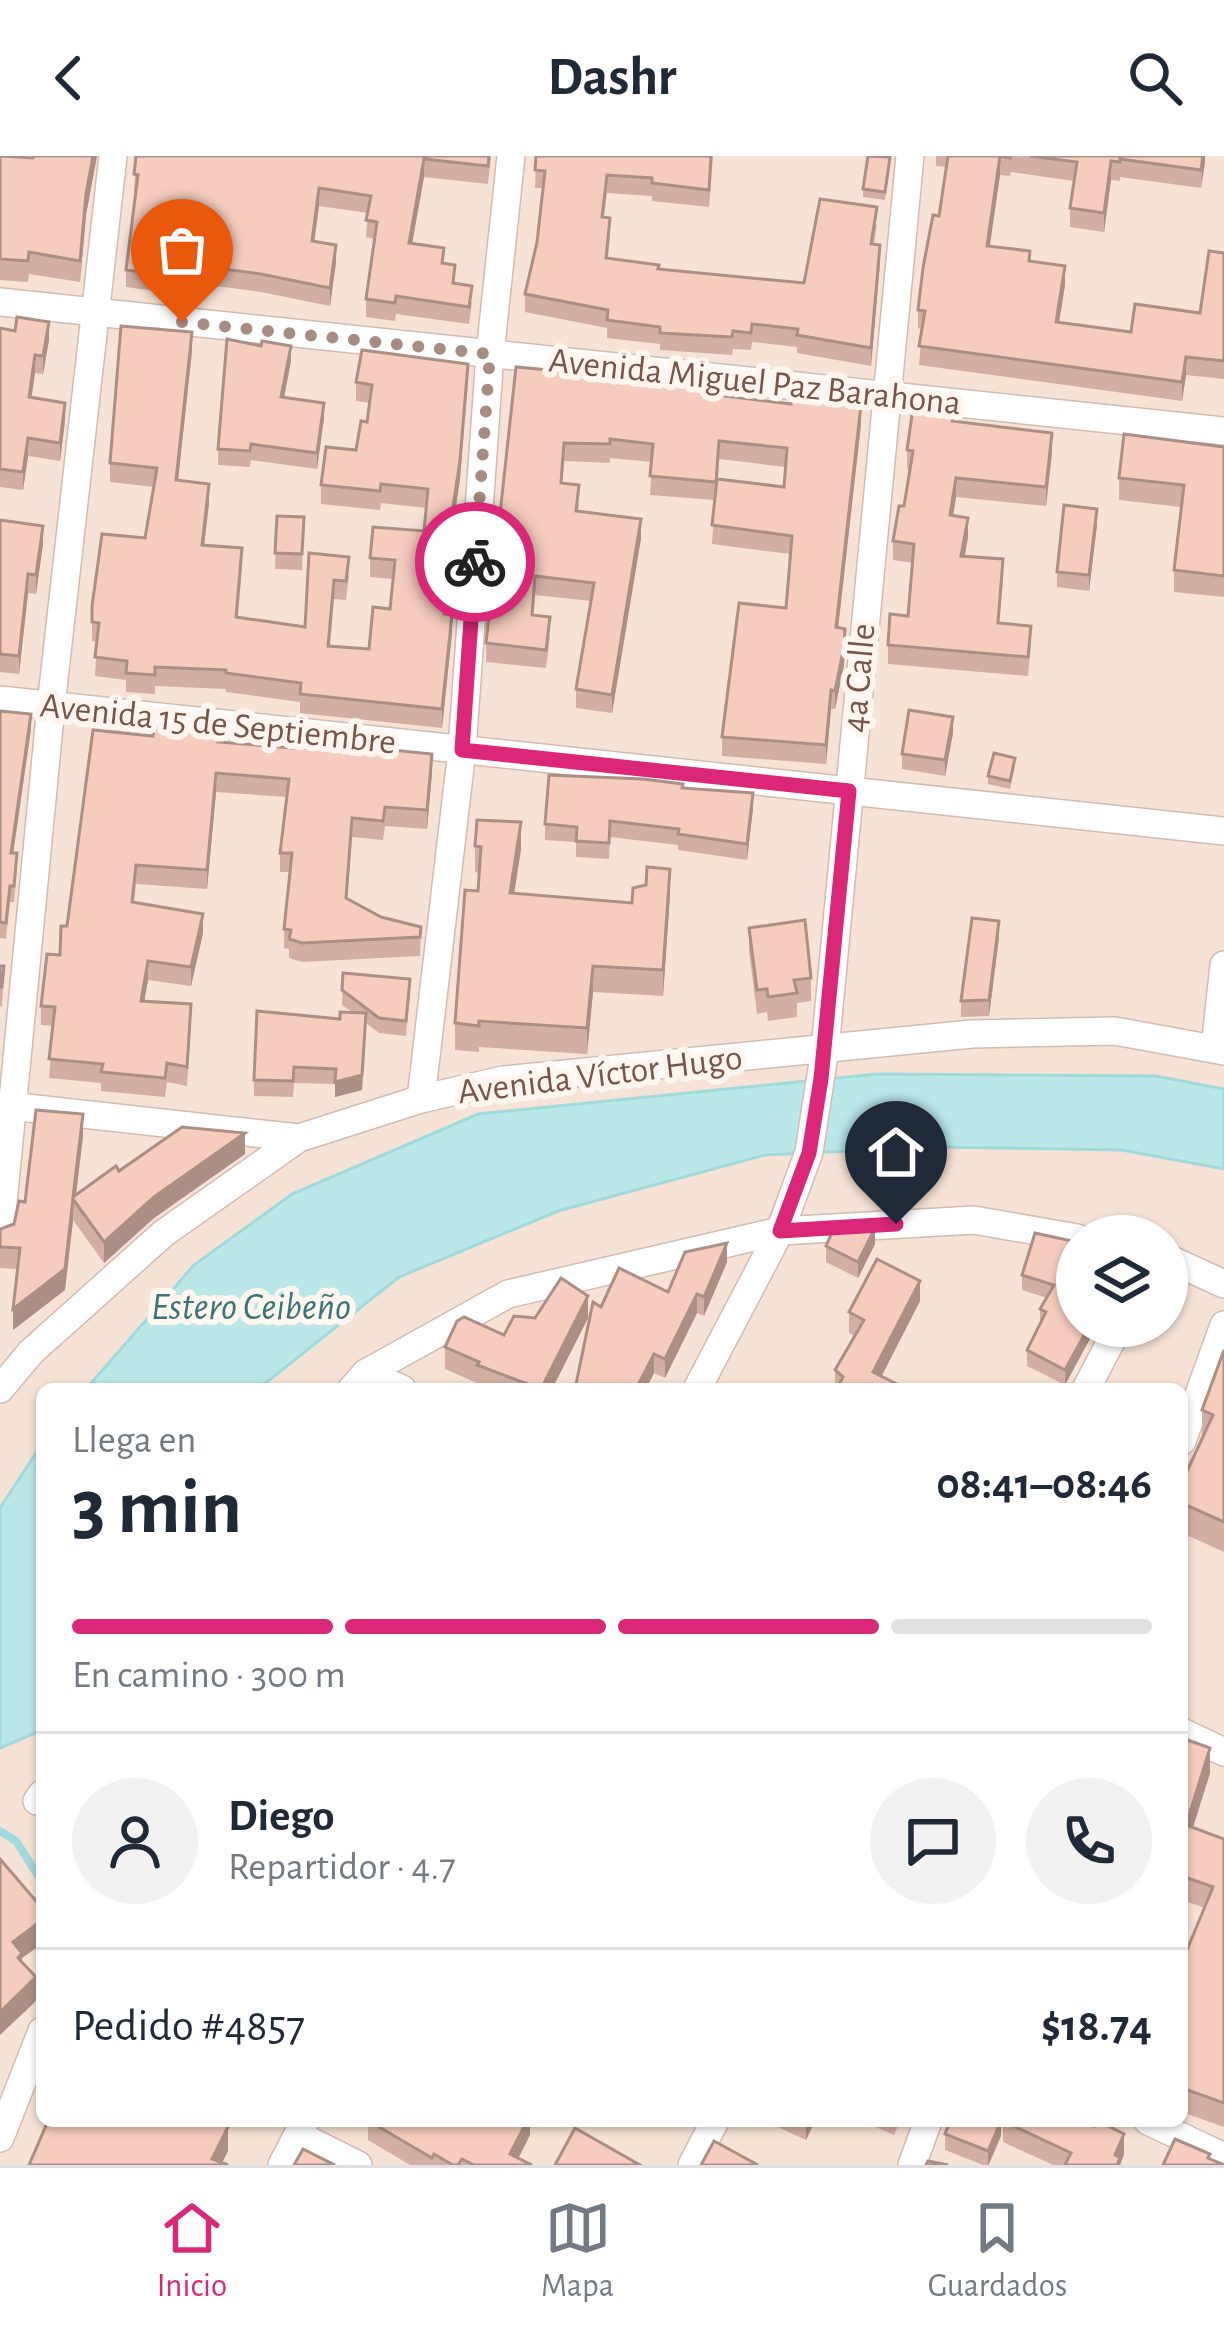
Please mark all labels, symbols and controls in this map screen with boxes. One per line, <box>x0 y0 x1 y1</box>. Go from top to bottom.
icon: back <box>36 45 102 111</box>
icon: search <box>1122 45 1188 111</box>
text: Dashr <box>547 51 677 105</box>
pin <box>131 199 233 322</box>
icon: bag <box>149 217 215 283</box>
street label: Avenida Miguel Paz Barahona <box>547 342 963 422</box>
courier <box>415 502 535 622</box>
icon: bike <box>442 529 508 595</box>
street label: 4a Calle <box>836 622 882 734</box>
street label: Avenida 15 de Septiembre <box>38 687 398 761</box>
street label: Avenida Víctor Hugo <box>456 1040 744 1110</box>
pin <box>845 1101 947 1224</box>
icon: home <box>863 1119 929 1185</box>
map controls <box>1056 1215 1188 1347</box>
button: layers <box>1056 1215 1188 1347</box>
water label: Estero Ceibeño <box>151 1288 351 1327</box>
text: Llega en <box>72 1421 197 1460</box>
text: 08:41–08:46 <box>936 1462 1152 1507</box>
text: 3 min <box>72 1470 242 1548</box>
text: En camino · 300 m <box>72 1656 346 1695</box>
button: person <box>72 1778 198 1904</box>
button: chat <box>870 1778 996 1904</box>
button: phone <box>1026 1778 1152 1904</box>
text: Diego <box>228 1794 335 1839</box>
text: Repartidor · 4.7 <box>228 1848 456 1887</box>
text: Pedido #4857 <box>72 2004 305 2049</box>
text: $18.74 <box>1041 2004 1152 2049</box>
tab: Inicio <box>157 2195 227 2307</box>
tab: Mapa <box>541 2195 614 2307</box>
tab: Guardados <box>928 2195 1067 2307</box>

